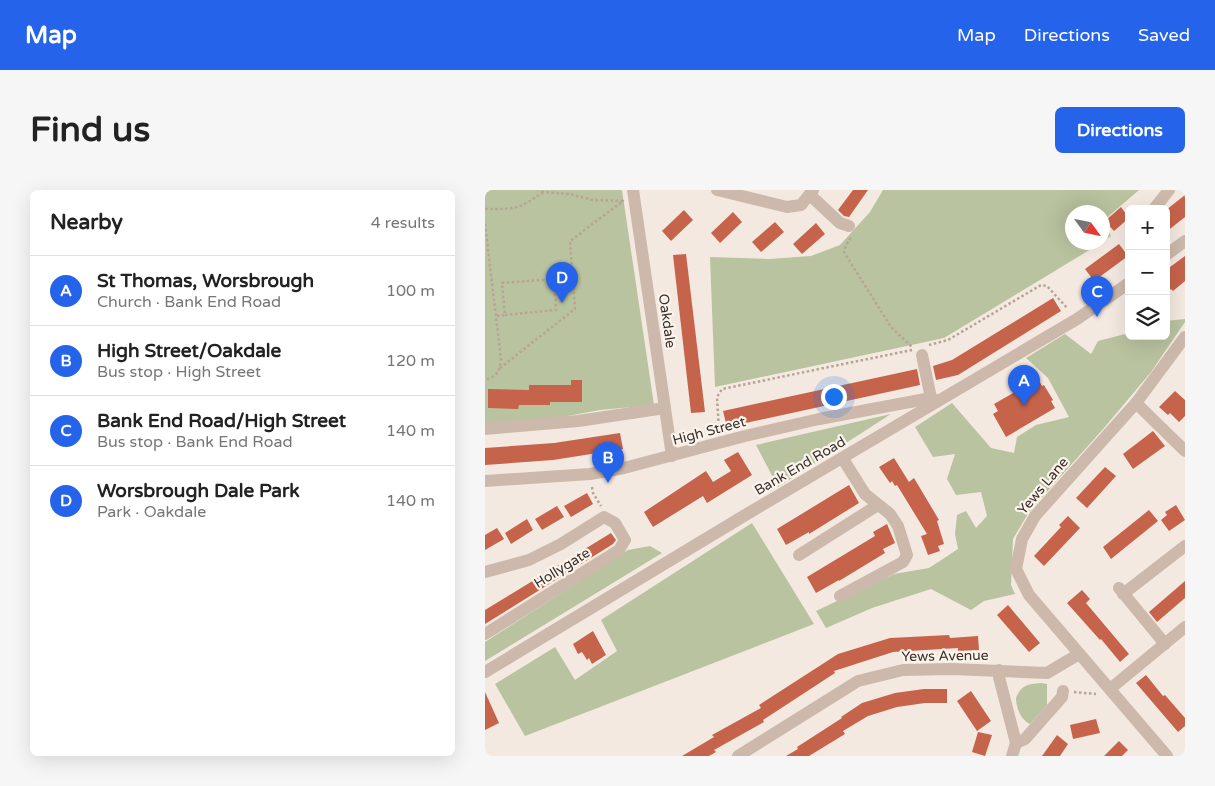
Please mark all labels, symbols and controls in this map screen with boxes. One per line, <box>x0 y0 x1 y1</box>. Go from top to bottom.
text: Map <box>25 21 77 50</box>
text: Map <box>957 24 996 46</box>
text: Directions <box>1024 24 1110 46</box>
text: Saved <box>1138 24 1190 46</box>
button: Directions <box>1055 107 1185 153</box>
text: Find us <box>30 109 150 151</box>
north arrow <box>1065 205 1110 250</box>
map controls <box>1125 205 1170 340</box>
button: + <box>1125 205 1170 250</box>
text: Nearby <box>50 210 123 235</box>
text: 4 results <box>371 213 435 233</box>
button: − <box>1125 250 1170 295</box>
pin: D <box>546 262 578 303</box>
text: St Thomas, Worsbrough <box>97 270 314 292</box>
pin: C <box>1081 276 1113 317</box>
text: A <box>60 281 72 301</box>
text: 100 m <box>386 281 435 301</box>
text: Church · Bank End Road <box>97 292 281 312</box>
street label: Oakdale <box>655 293 679 349</box>
button: layers <box>1125 295 1170 340</box>
text: High Street/Oakdale <box>97 340 281 362</box>
text: B <box>60 351 72 371</box>
text: 120 m <box>386 351 435 371</box>
text: Bus stop · High Street <box>97 362 261 382</box>
pin: A <box>1008 365 1040 406</box>
your location <box>821 384 847 410</box>
text: Bank End Road/High Street <box>97 410 346 432</box>
street label: High Street <box>671 413 748 449</box>
text: C <box>60 421 72 441</box>
text: 140 m <box>386 421 435 441</box>
text: Bus stop · Bank End Road <box>97 432 293 452</box>
street label: Bank End Road <box>751 433 849 499</box>
pin: B <box>592 442 624 483</box>
street label: Yews Lane <box>1014 454 1072 518</box>
text: Worsbrough Dale Park <box>97 480 300 502</box>
text: D <box>60 491 72 511</box>
text: 140 m <box>386 491 435 511</box>
text: Park · Oakdale <box>97 502 206 522</box>
street label: Hollygate <box>531 544 593 592</box>
street label: Yews Avenue <box>901 647 989 665</box>

